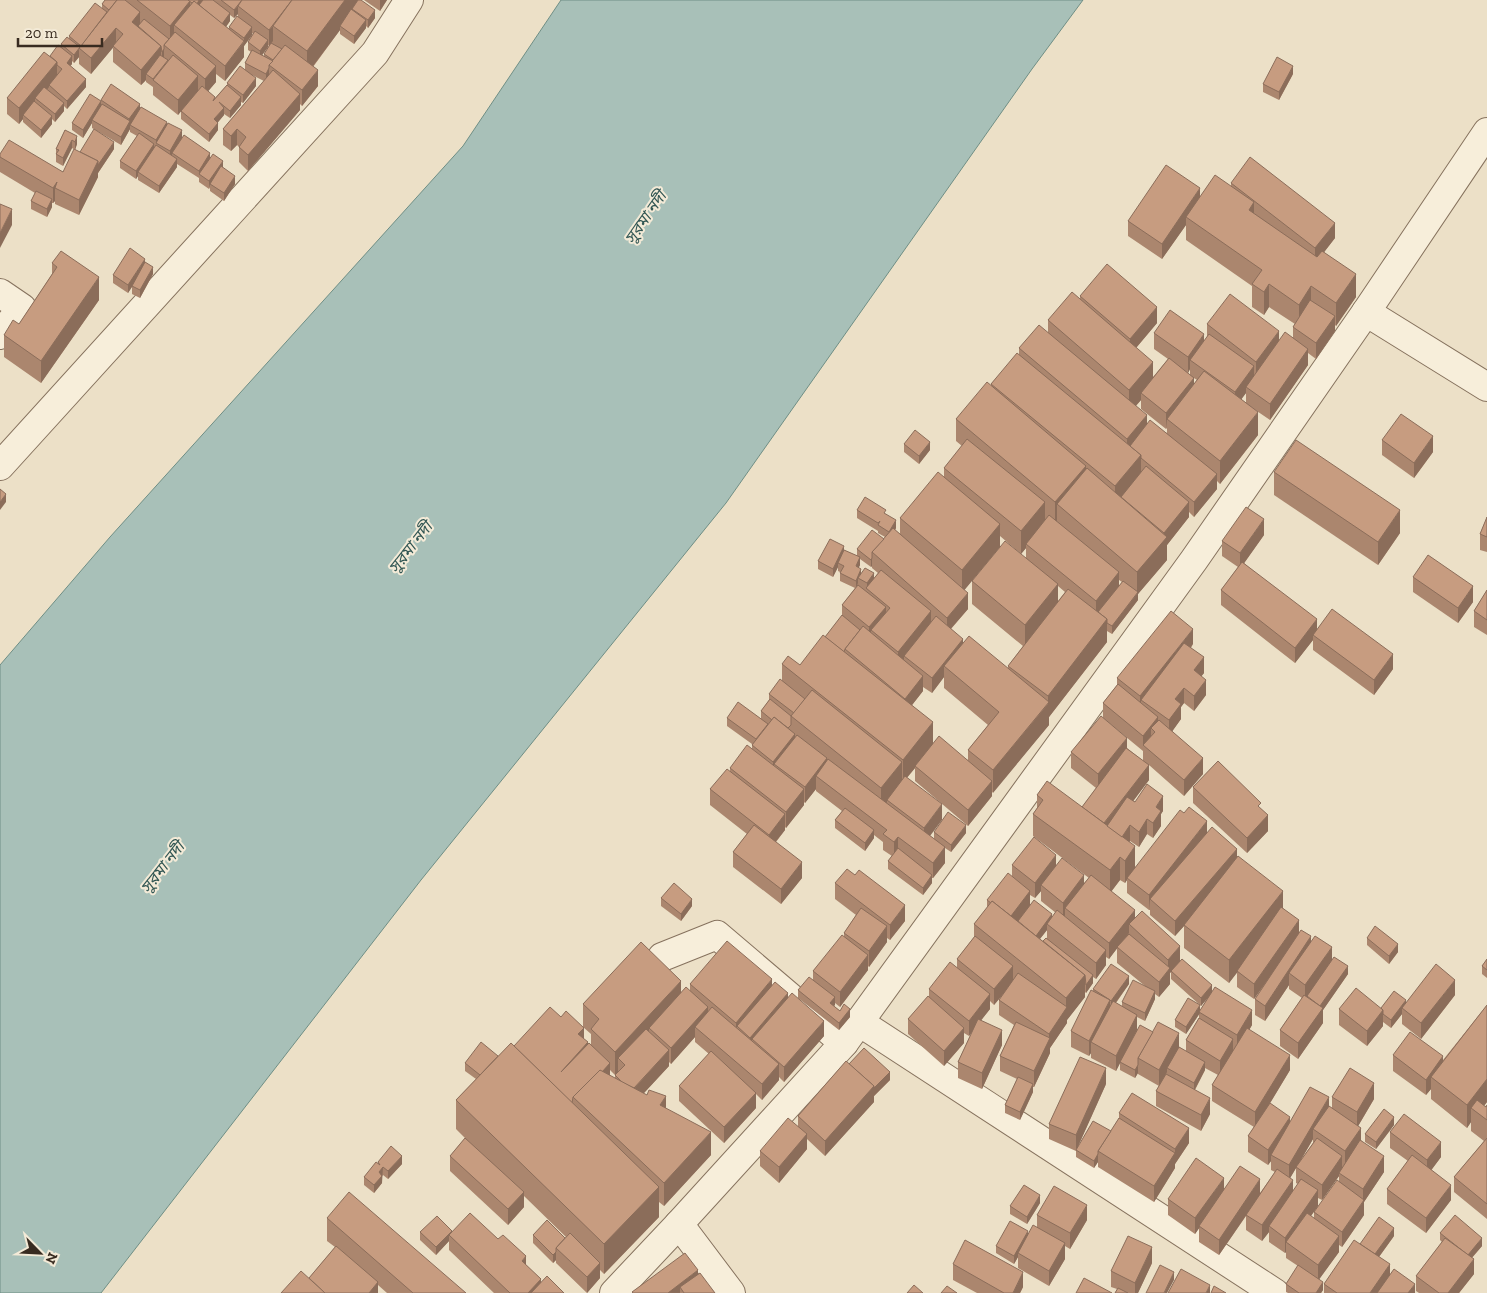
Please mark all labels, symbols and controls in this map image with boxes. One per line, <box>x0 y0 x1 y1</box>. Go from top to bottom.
scale bar <box>18 15 101 47</box>
text: 20 m <box>25 24 58 42</box>
water label: সুরমা নদী <box>620 185 672 247</box>
water label: সুরমা নদী <box>384 516 438 577</box>
water label: সুরমা নদী <box>136 836 190 897</box>
north arrow <box>15 1228 65 1278</box>
text: N <box>41 1250 61 1267</box>

